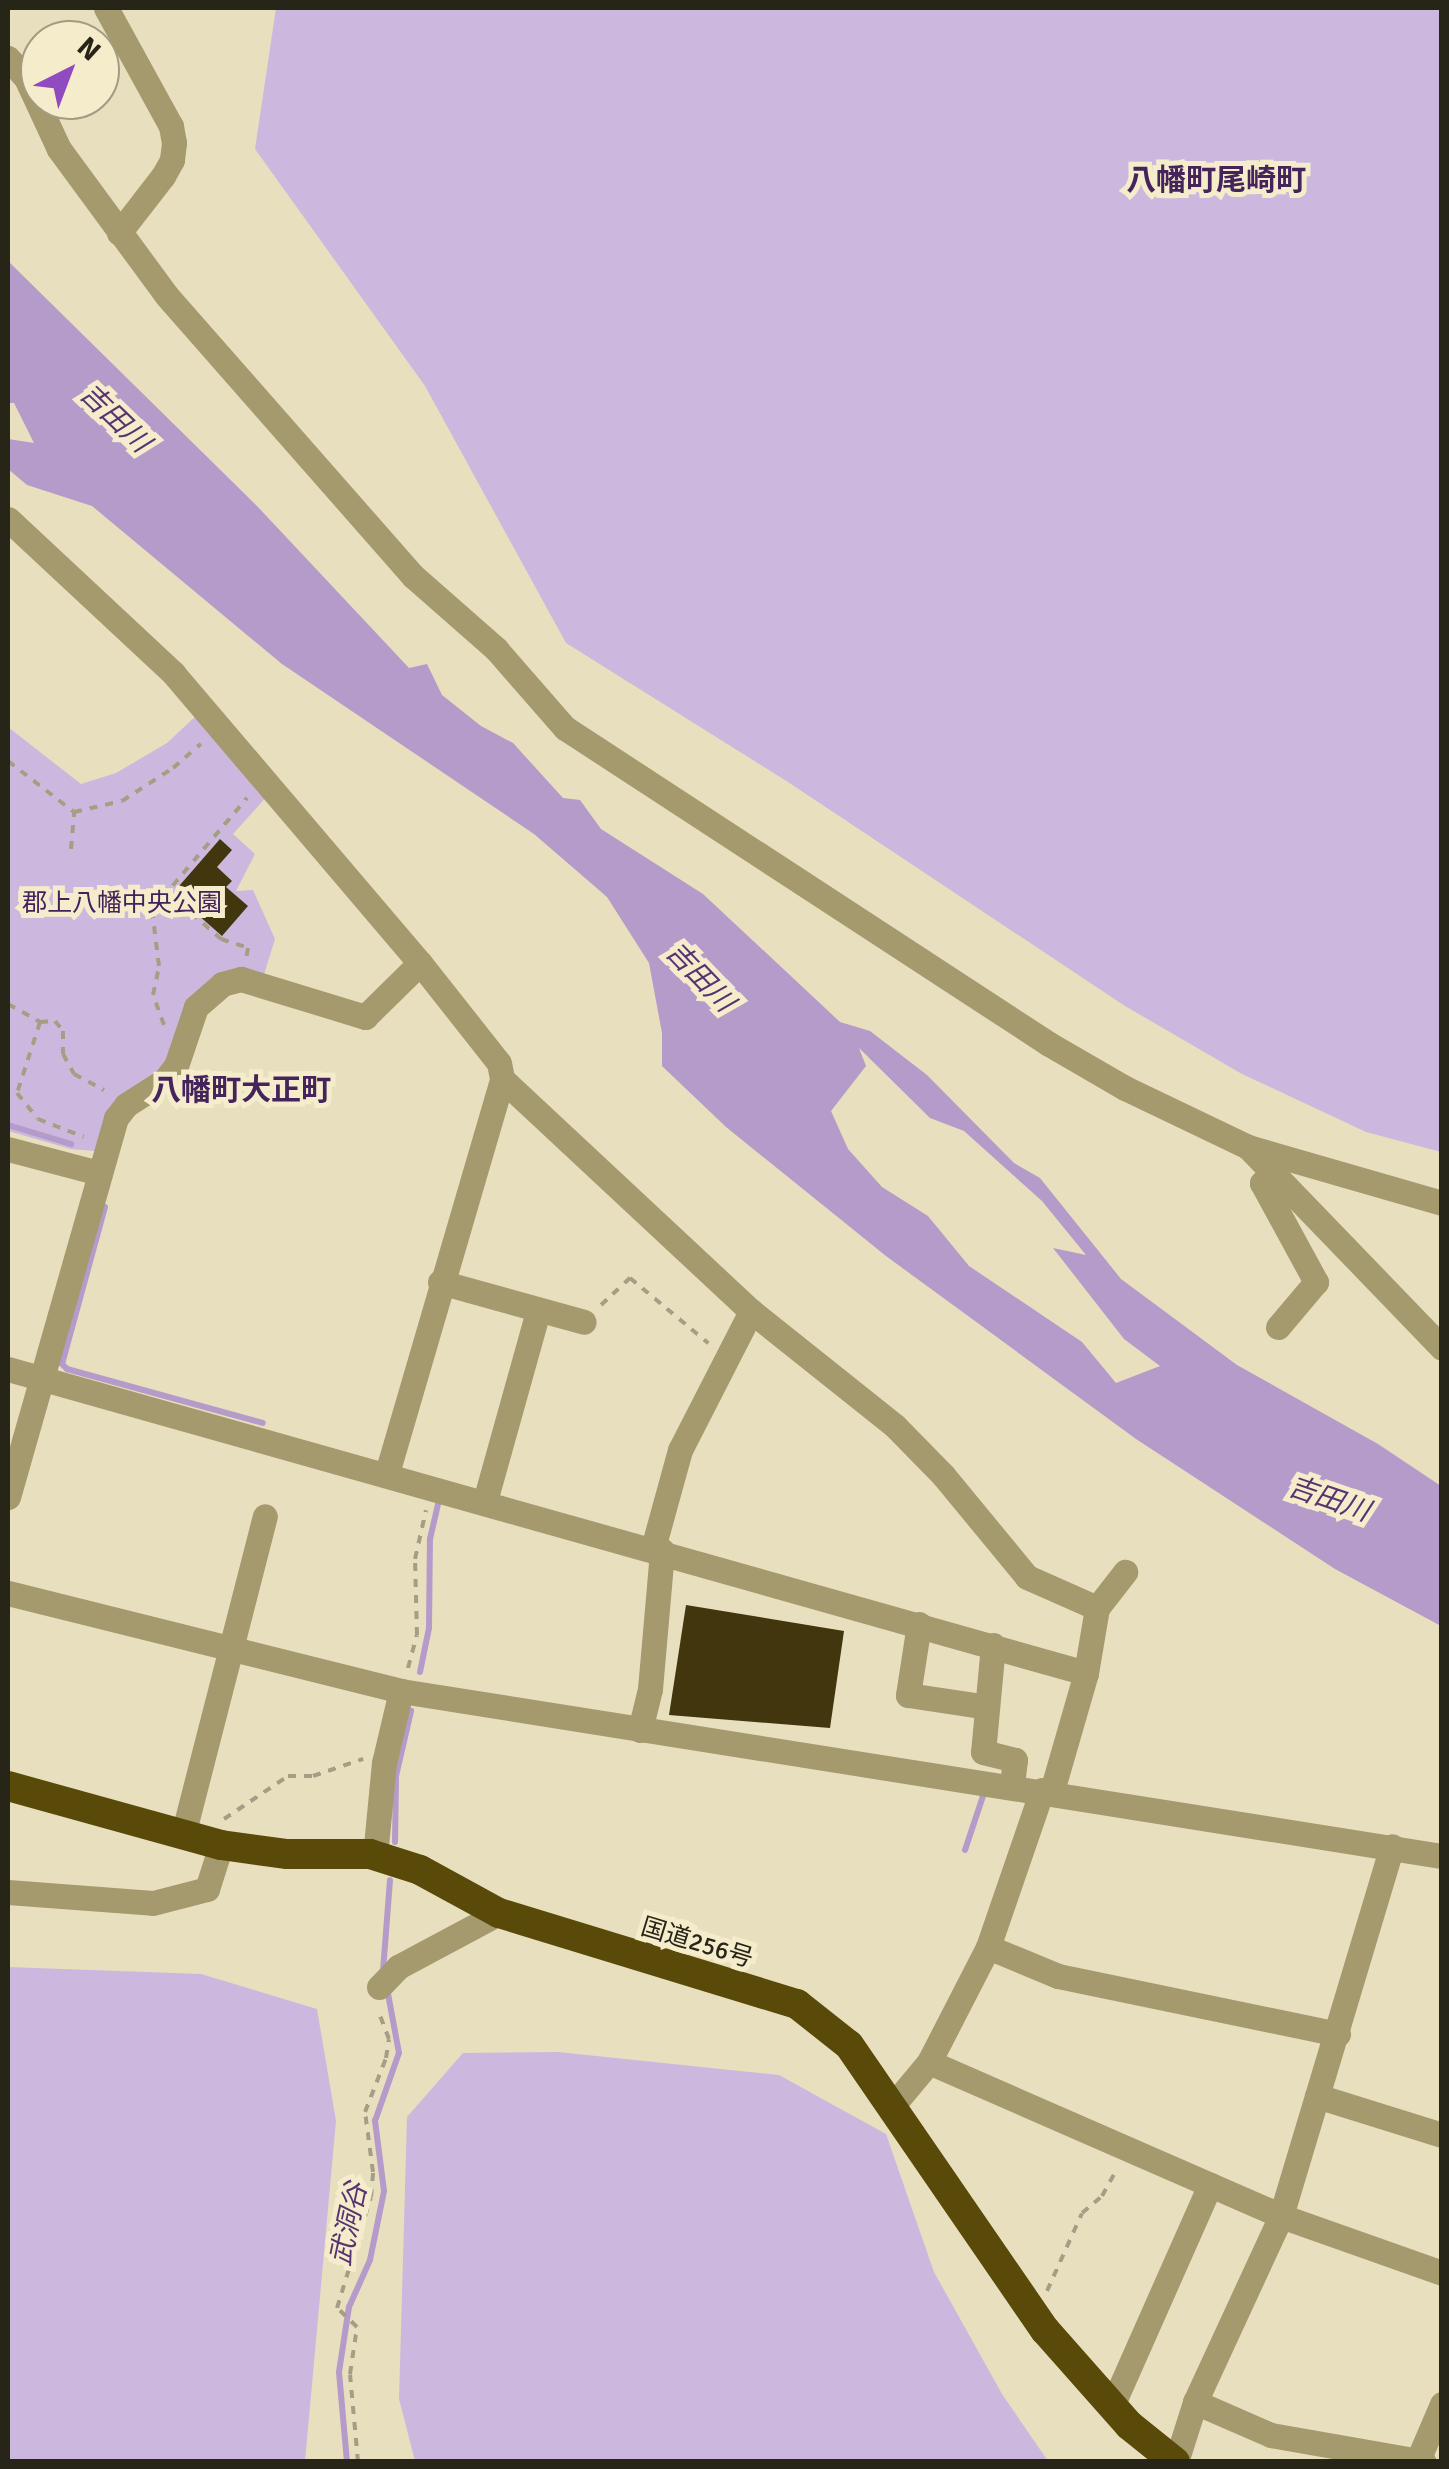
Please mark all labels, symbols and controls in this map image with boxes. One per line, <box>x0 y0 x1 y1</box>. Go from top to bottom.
north arrow <box>20 20 120 120</box>
text: N <box>70 30 107 68</box>
district label: 八幡町尾崎町 <box>1126 163 1306 199</box>
water label: 吉田川 <box>73 377 157 459</box>
park label: 郡上八幡中央公園 <box>22 888 222 918</box>
water label: 吉田川 <box>659 935 741 1019</box>
district label: 八幡町大正町 <box>151 1073 331 1109</box>
water label: 吉田川 <box>1284 1469 1374 1529</box>
street label: 国道256号 <box>637 1912 757 1974</box>
water label: 武洞谷 <box>324 2179 374 2269</box>

